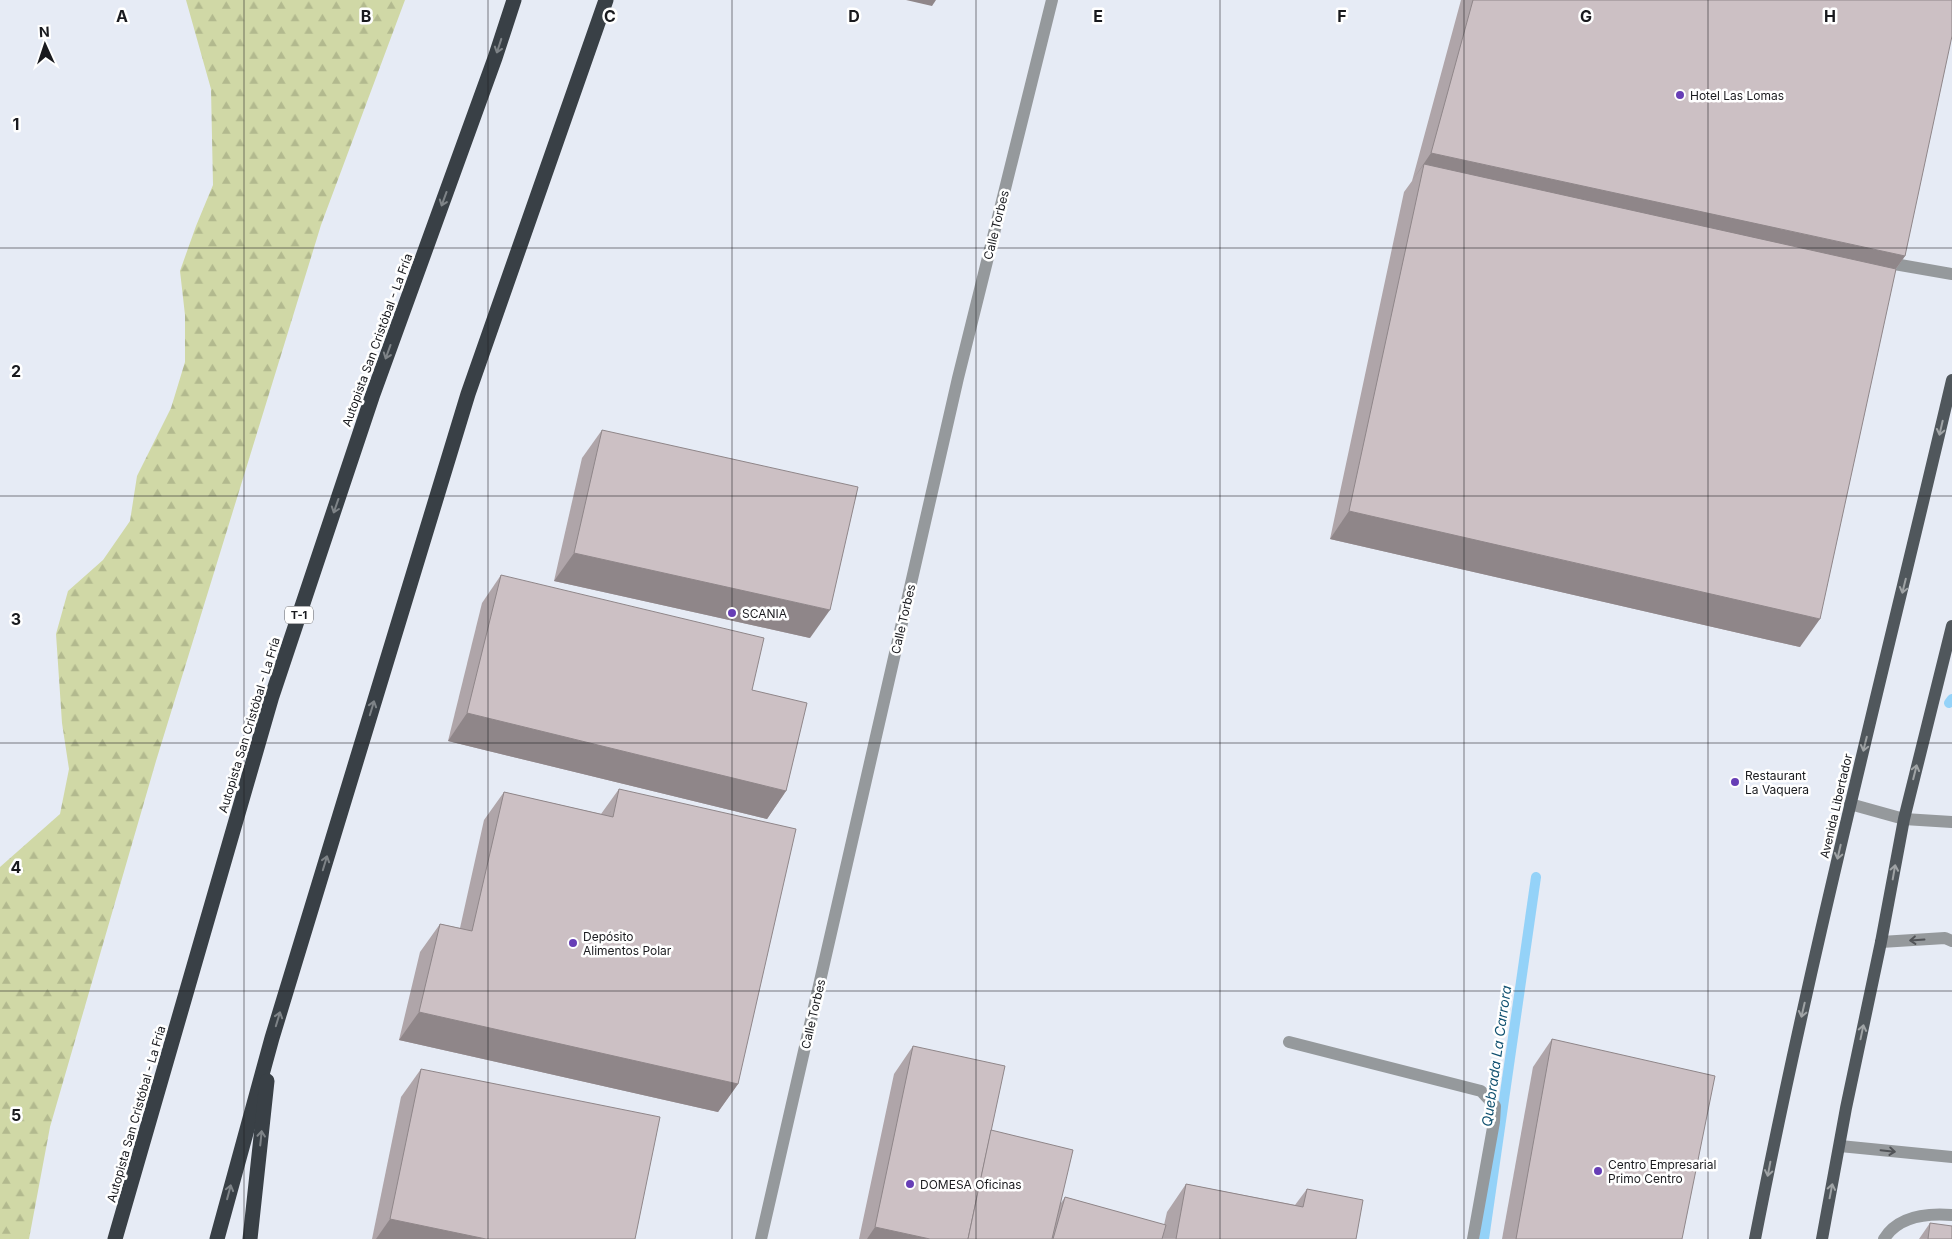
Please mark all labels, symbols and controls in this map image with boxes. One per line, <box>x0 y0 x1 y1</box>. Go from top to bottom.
text: A <box>116 6 128 26</box>
text: B <box>361 6 371 26</box>
text: C <box>604 6 616 26</box>
text: D <box>848 6 860 26</box>
text: E <box>1093 6 1103 26</box>
text: F <box>1337 6 1347 26</box>
text: G <box>1580 6 1592 26</box>
text: H <box>1824 6 1836 26</box>
north arrow <box>20 20 70 70</box>
text: N <box>39 23 50 40</box>
one-way arrow <box>493 38 503 54</box>
place label: Hotel Las Lomas <box>1690 88 1784 103</box>
marker: Hotel Las Lomas <box>1674 89 1686 101</box>
text: 1 <box>13 114 19 134</box>
street label: Calle Torbes <box>980 189 1012 261</box>
one-way arrow <box>439 191 448 206</box>
street label: Autopista San Cristóbal - La Fría <box>339 251 415 429</box>
one-way arrow <box>383 344 392 359</box>
text: 2 <box>11 361 21 381</box>
one-way arrow <box>1936 419 1945 435</box>
one-way arrow <box>330 497 340 513</box>
one-way arrow <box>1898 578 1908 594</box>
street label: Calle Torbes <box>888 583 918 655</box>
road number: T-1 <box>285 606 313 624</box>
place label: SCANIA <box>742 606 787 621</box>
marker: SCANIA <box>726 607 738 619</box>
text: 3 <box>11 609 21 629</box>
street label: Autopista San Cristóbal - La Fría <box>215 635 283 815</box>
one-way arrow <box>368 700 378 716</box>
one-way arrow <box>1859 735 1869 751</box>
street label: Avenida Libertador <box>1817 752 1855 860</box>
one-way arrow <box>1911 765 1921 781</box>
place label: Restaurant La Vaquera <box>1745 768 1809 797</box>
marker: Restaurant La Vaquera <box>1729 776 1741 788</box>
one-way arrow <box>1834 843 1843 859</box>
one-way arrow <box>321 856 330 872</box>
text: 4 <box>11 857 22 877</box>
one-way arrow <box>1890 865 1900 881</box>
place label: Depósito Alimentos Polar <box>583 929 672 958</box>
one-way arrow <box>1909 935 1925 944</box>
marker: Depósito Alimentos Polar <box>567 937 579 949</box>
street label: Calle Torbes <box>798 978 828 1050</box>
water label: Quebrada La Carrora <box>1478 984 1514 1128</box>
one-way arrow <box>1798 1002 1807 1018</box>
one-way arrow <box>273 1011 283 1027</box>
street label: Autopista San Cristóbal - La Fría <box>104 1024 168 1204</box>
one-way arrow <box>1858 1024 1868 1040</box>
text: 5 <box>11 1105 21 1125</box>
one-way arrow <box>256 1131 266 1147</box>
one-way arrow <box>1880 1146 1896 1156</box>
place label: Centro Empresarial Primo Centro <box>1608 1157 1716 1186</box>
one-way arrow <box>1763 1160 1773 1176</box>
marker: Centro Empresarial Primo Centro <box>1592 1165 1604 1177</box>
place label: DOMESA Oficinas <box>920 1177 1022 1192</box>
marker: DOMESA Oficinas <box>904 1178 916 1190</box>
one-way arrow <box>225 1184 235 1200</box>
one-way arrow <box>1827 1184 1836 1200</box>

